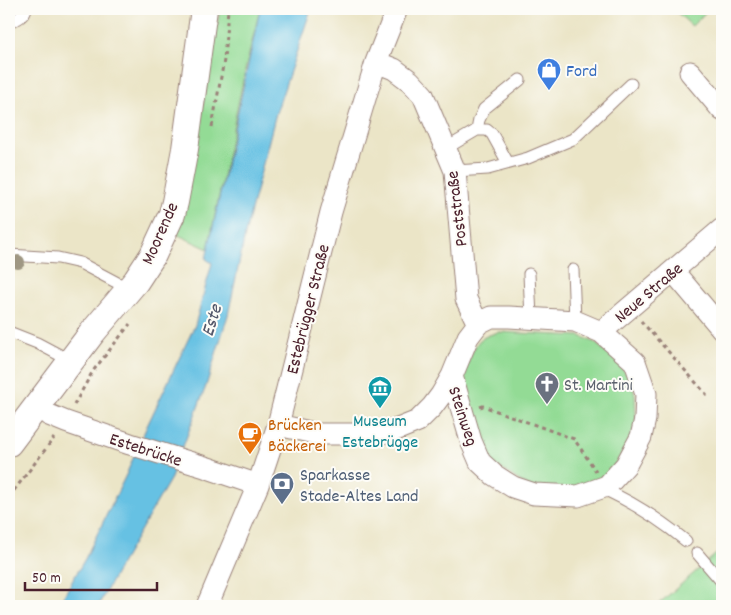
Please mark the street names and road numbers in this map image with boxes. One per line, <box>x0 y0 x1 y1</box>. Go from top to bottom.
street label: Poststraße <box>441 169 476 248</box>
street label: Moorende <box>136 199 186 269</box>
street label: Estebrügger Straße <box>281 242 338 377</box>
street label: Neue Straße <box>610 258 689 330</box>
street label: Steinweg <box>440 384 483 450</box>
street label: Estebrücke <box>106 428 185 475</box>

